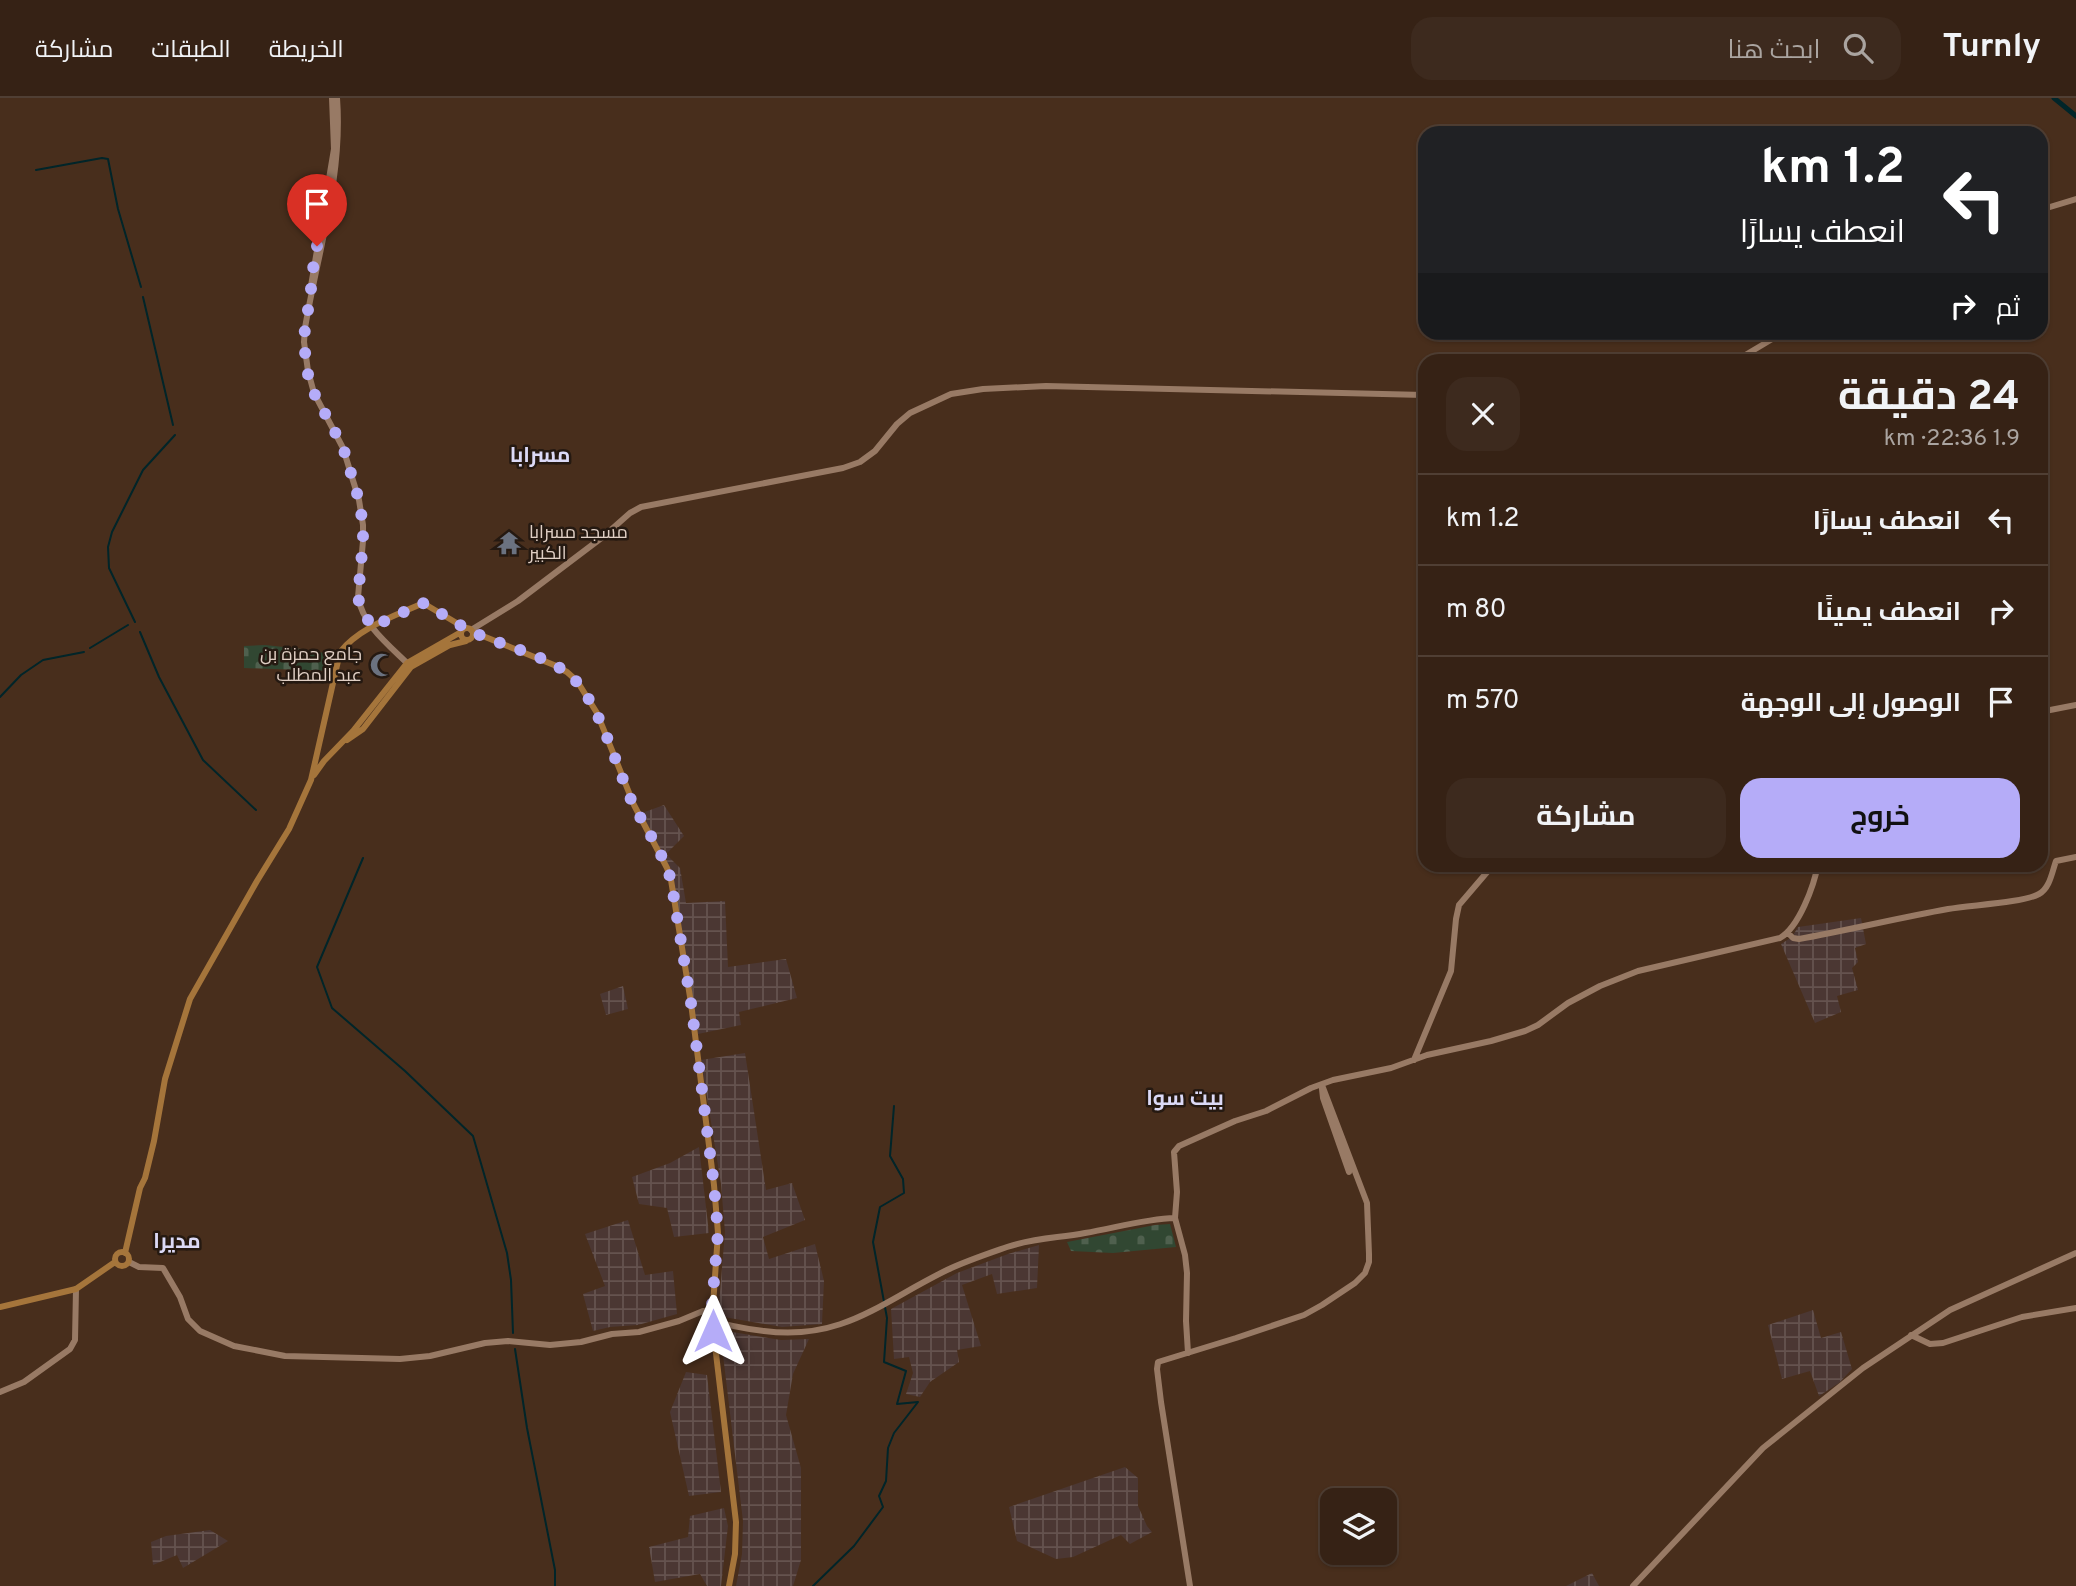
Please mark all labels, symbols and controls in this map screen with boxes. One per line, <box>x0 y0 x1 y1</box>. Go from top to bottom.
search box <box>1411 17 1901 80</box>
text: Turnly <box>1943 27 2041 69</box>
icon: search <box>1839 29 1877 67</box>
text: ابحث هنا <box>1728 35 1821 68</box>
text: مشاركة <box>35 36 113 66</box>
text: الطبقات <box>151 36 231 66</box>
text: الخريطة <box>269 36 344 66</box>
text: 1.2 km <box>1761 139 1905 201</box>
icon: left <box>1929 154 2020 245</box>
pin <box>287 174 347 246</box>
icon: arrive <box>298 185 336 223</box>
text: انعطف يسارًا <box>1740 214 1905 254</box>
icon: right <box>1944 287 1982 325</box>
text: ثم <box>1996 293 2020 326</box>
text: 24 دقيقة <box>1838 372 2020 425</box>
button: close <box>1446 377 1520 451</box>
text: 1.9 km · 22:36 <box>1884 425 2020 454</box>
district label: مسرابا <box>510 443 570 470</box>
icon: left <box>1982 501 2020 539</box>
text: 1.2 km <box>1446 503 1519 536</box>
text: انعطف يسارًا <box>1813 506 1961 539</box>
place label: مسجد مسرابا الكبير <box>528 522 628 566</box>
temple icon: مسجد مسرابا الكبير <box>495 529 523 557</box>
icon: right <box>1982 592 2020 630</box>
text: 80 m <box>1446 594 1506 627</box>
text: انعطف يمينًا <box>1816 597 1961 630</box>
place label: جامع حمزة بن عبد المطلب <box>260 644 362 688</box>
mosque icon: جامع حمزة بن عبد المطلب <box>368 651 396 679</box>
icon: arrive <box>1982 683 2020 721</box>
text: 570 m <box>1446 685 1520 718</box>
text: الوصول إلى الوجهة <box>1741 688 1961 721</box>
button: مشاركة <box>1446 778 1726 858</box>
button: خروج <box>1740 778 2020 858</box>
district label: بيت سوا <box>1146 1086 1224 1113</box>
district label: مديرا <box>153 1229 201 1256</box>
position arrow <box>676 1294 750 1368</box>
map controls <box>1320 1488 1397 1565</box>
button: layers <box>1320 1488 1397 1565</box>

